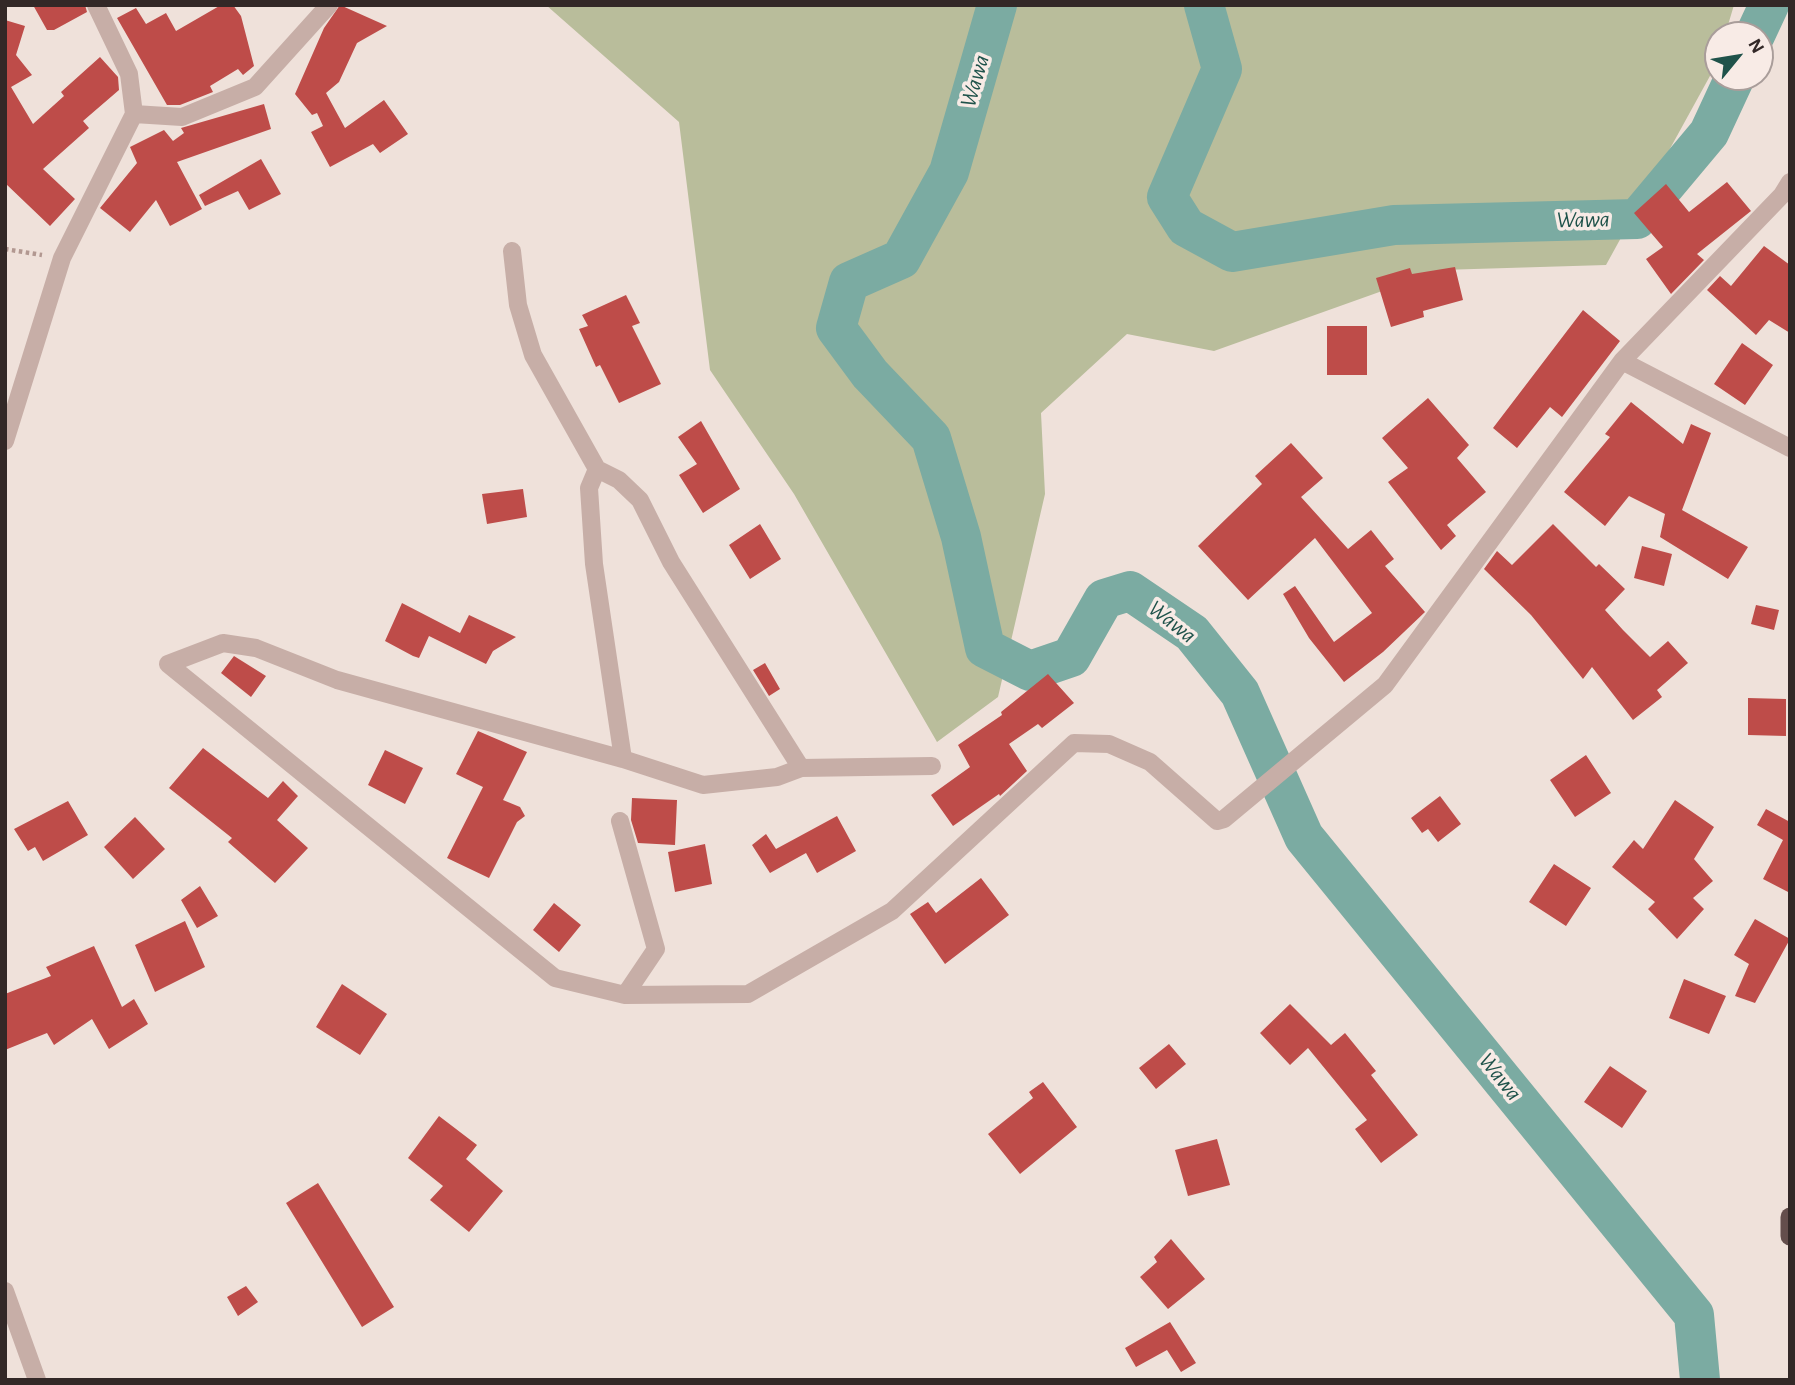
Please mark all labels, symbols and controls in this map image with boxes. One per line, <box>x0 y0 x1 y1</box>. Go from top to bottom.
north arrow <box>1704 21 1774 91</box>
text: N <box>1744 36 1767 57</box>
water label: Wawa <box>954 52 996 110</box>
water label: Wawa <box>1556 206 1610 234</box>
water label: Wawa <box>1142 595 1202 649</box>
water label: Wawa <box>1472 1048 1528 1106</box>

